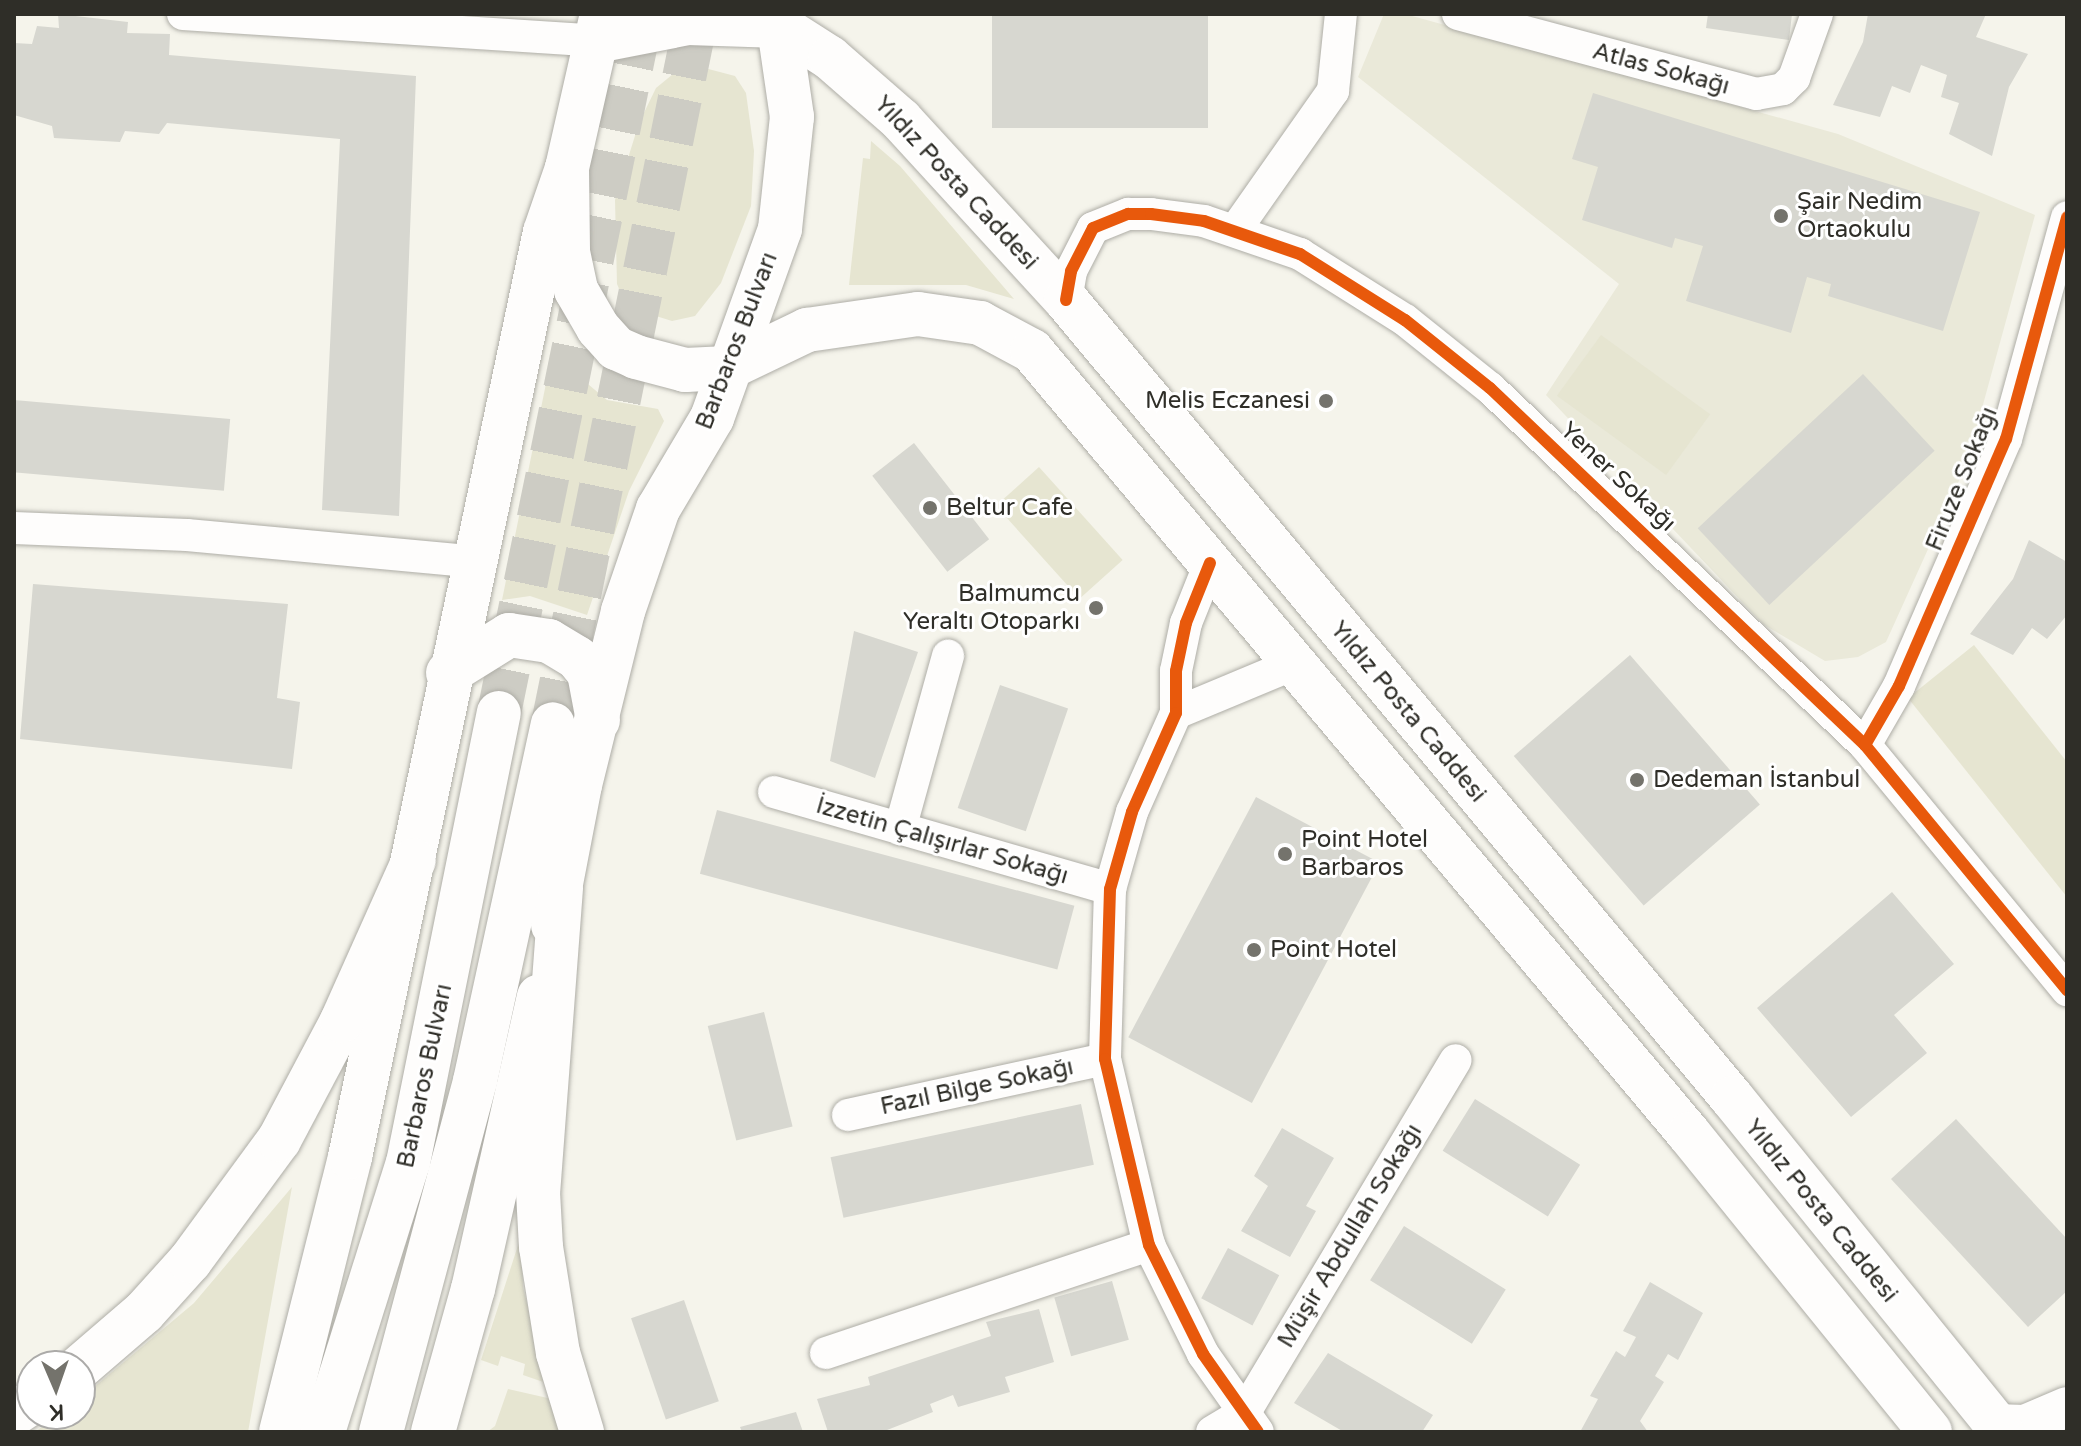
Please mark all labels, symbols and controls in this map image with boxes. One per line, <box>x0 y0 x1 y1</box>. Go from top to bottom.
street label: Atlas Sokağı <box>1589 37 1733 101</box>
street label: Yıldız Posta Caddesi <box>868 90 1044 276</box>
place label: Şair Nedim Ortaokulu <box>1797 188 1922 244</box>
marker: Şair Nedim Ortaokulu <box>1772 207 1790 225</box>
street label: Barbaros Bulvarı <box>690 248 784 434</box>
place label: Melis Eczanesi <box>1145 387 1310 415</box>
marker: Melis Eczanesi <box>1317 392 1335 410</box>
street label: Firuze Sokağı <box>1920 403 2004 555</box>
street label: Yener Sokağı <box>1554 416 1682 538</box>
place label: Beltur Cafe <box>946 494 1073 522</box>
marker: Beltur Cafe <box>921 499 939 517</box>
place label: Balmumcu Yeraltı Otoparkı <box>903 580 1080 636</box>
marker: Balmumcu Yeraltı Otoparkı <box>1087 599 1105 617</box>
street label: Yıldız Posta Caddesi <box>1324 616 1492 808</box>
place label: Dedeman İstanbul <box>1653 766 1860 794</box>
marker: Dedeman İstanbul <box>1628 771 1646 789</box>
street label: İzzetin Çalışırlar Sokağı <box>813 791 1071 891</box>
place label: Point Hotel Barbaros <box>1301 826 1428 882</box>
marker: Point Hotel Barbaros <box>1276 845 1294 863</box>
place label: Point Hotel <box>1270 936 1397 964</box>
marker: Point Hotel <box>1245 941 1263 959</box>
street label: Barbaros Bulvarı <box>391 981 459 1171</box>
street label: Fazıl Bilge Sokağı <box>878 1052 1076 1122</box>
street label: Yıldız Posta Caddesi <box>1738 1114 1904 1308</box>
street label: Müşir Abdullah Sokağı <box>1272 1119 1428 1353</box>
north arrow <box>16 1350 96 1430</box>
text: K <box>49 1399 65 1425</box>

